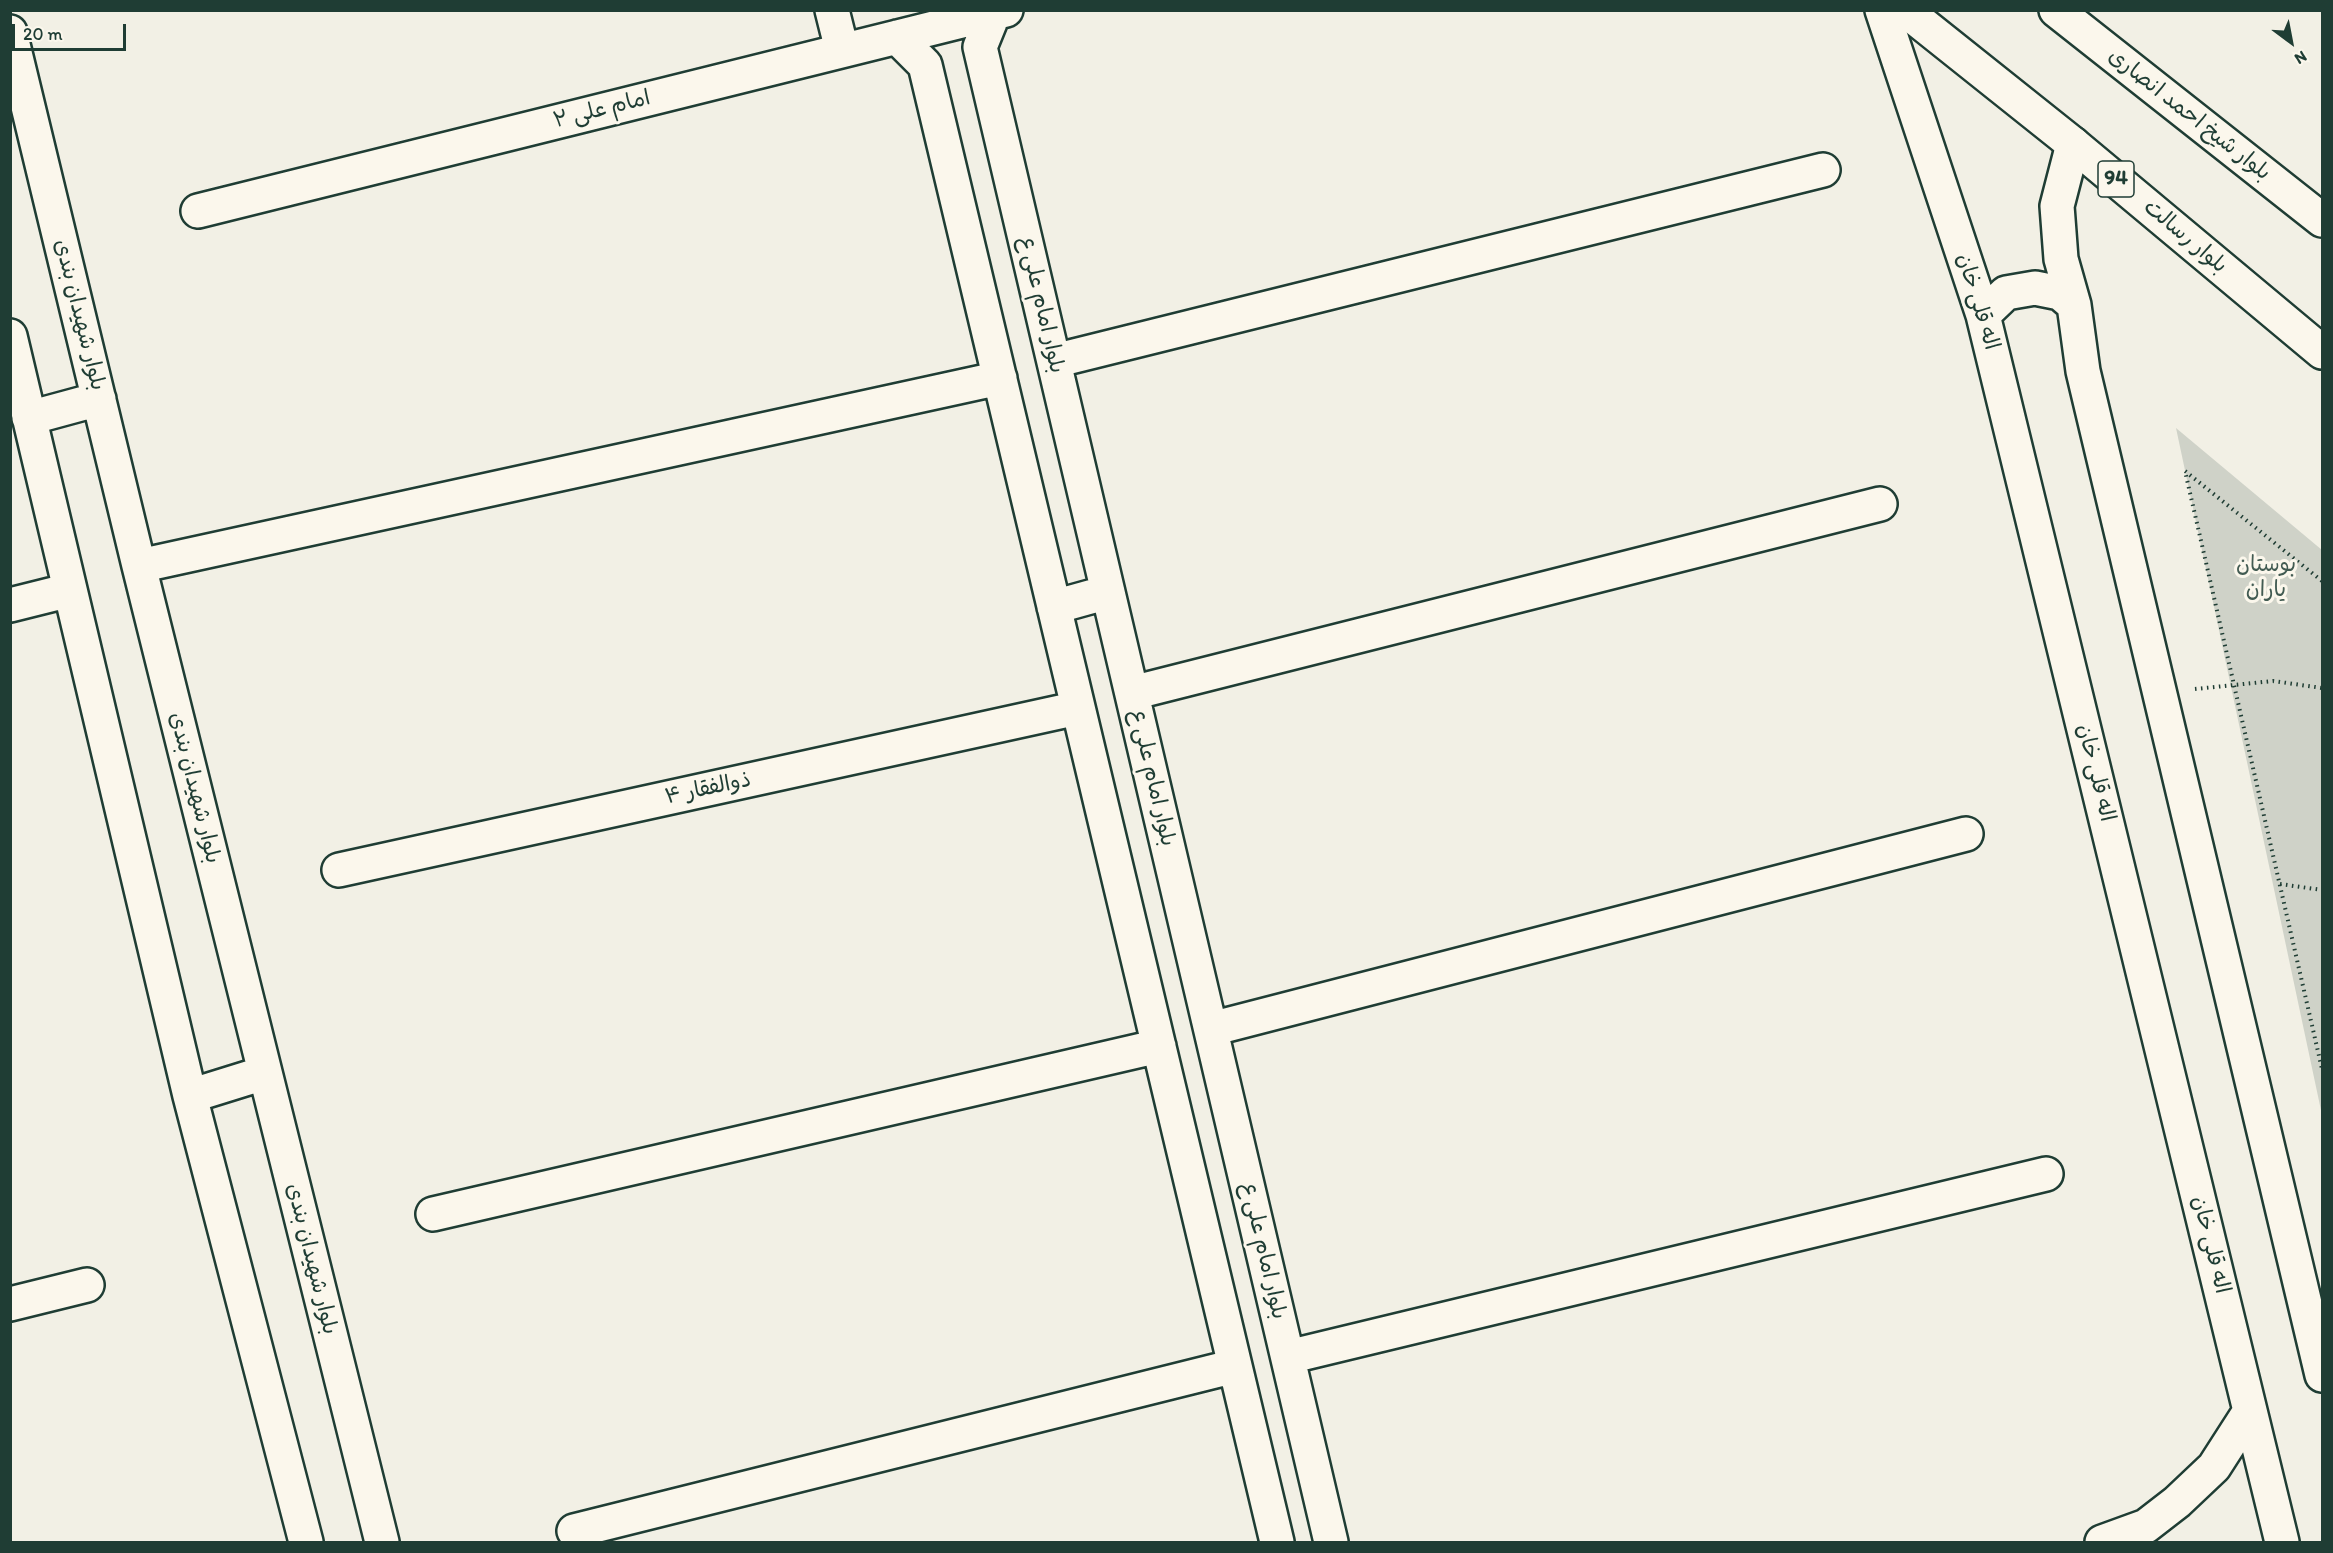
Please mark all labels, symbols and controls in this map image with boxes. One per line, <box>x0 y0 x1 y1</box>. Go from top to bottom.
scale bar <box>15 12 129 50</box>
north arrow <box>2261 12 2321 72</box>
text: 20 m <box>23 23 63 45</box>
street label: بلوار شیخ احمد انصاری <box>2102 43 2276 187</box>
text: N <box>2291 47 2310 69</box>
street label: امام علی ۲ <box>551 85 653 135</box>
road number: 94 <box>2098 161 2134 197</box>
street label: بلوار رسالت <box>2138 194 2232 280</box>
street label: بلوار امام علی ع <box>1012 234 1070 376</box>
street label: بلوار شهیدان بندی <box>47 237 111 393</box>
street label: اله قلی خان <box>1950 250 2004 354</box>
park label: بوستان یاران <box>2236 552 2296 604</box>
street label: بلوار امام علی ع <box>1123 707 1181 849</box>
street label: بلوار شهیدان بندی <box>162 710 226 866</box>
street label: اله قلی خان <box>2070 721 2120 825</box>
street label: ذوالفقار ۴ <box>663 767 753 811</box>
street label: بلوار امام علی ع <box>1234 1180 1292 1322</box>
street label: بلوار شهیدان بندی <box>279 1181 343 1337</box>
street label: اله قلی خان <box>2185 1193 2235 1297</box>

